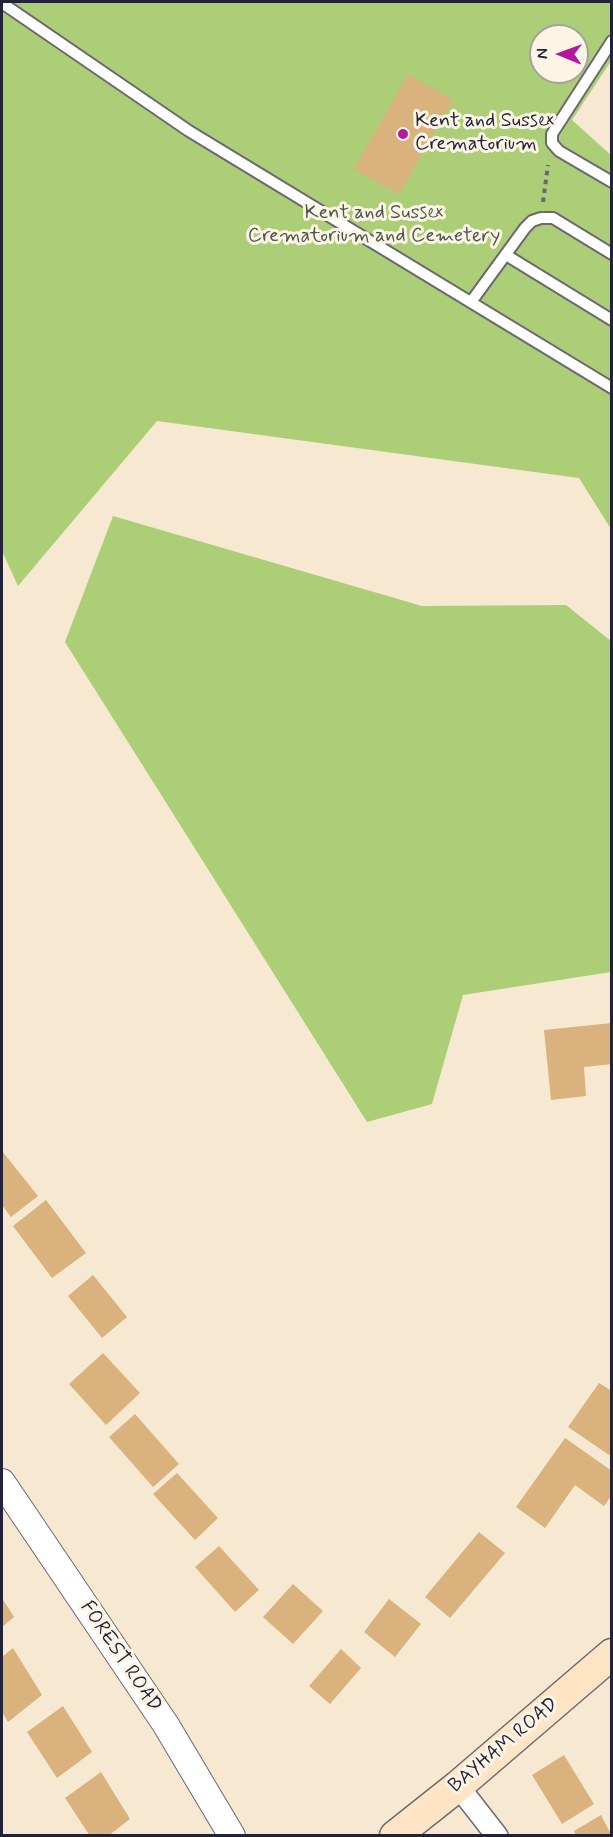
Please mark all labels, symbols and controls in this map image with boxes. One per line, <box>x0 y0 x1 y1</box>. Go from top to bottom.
north arrow <box>529 24 589 84</box>
text: N <box>532 48 553 59</box>
place label: Kent and Sussex Crematorium <box>415 110 554 157</box>
marker: Kent and Sussex Crematorium <box>396 127 410 141</box>
park label: Kent and Sussex Crematorium and Cemetery <box>248 202 500 249</box>
street label: FOREST ROAD <box>74 1597 166 1717</box>
street label: BAYHAM ROAD <box>444 1693 564 1799</box>

